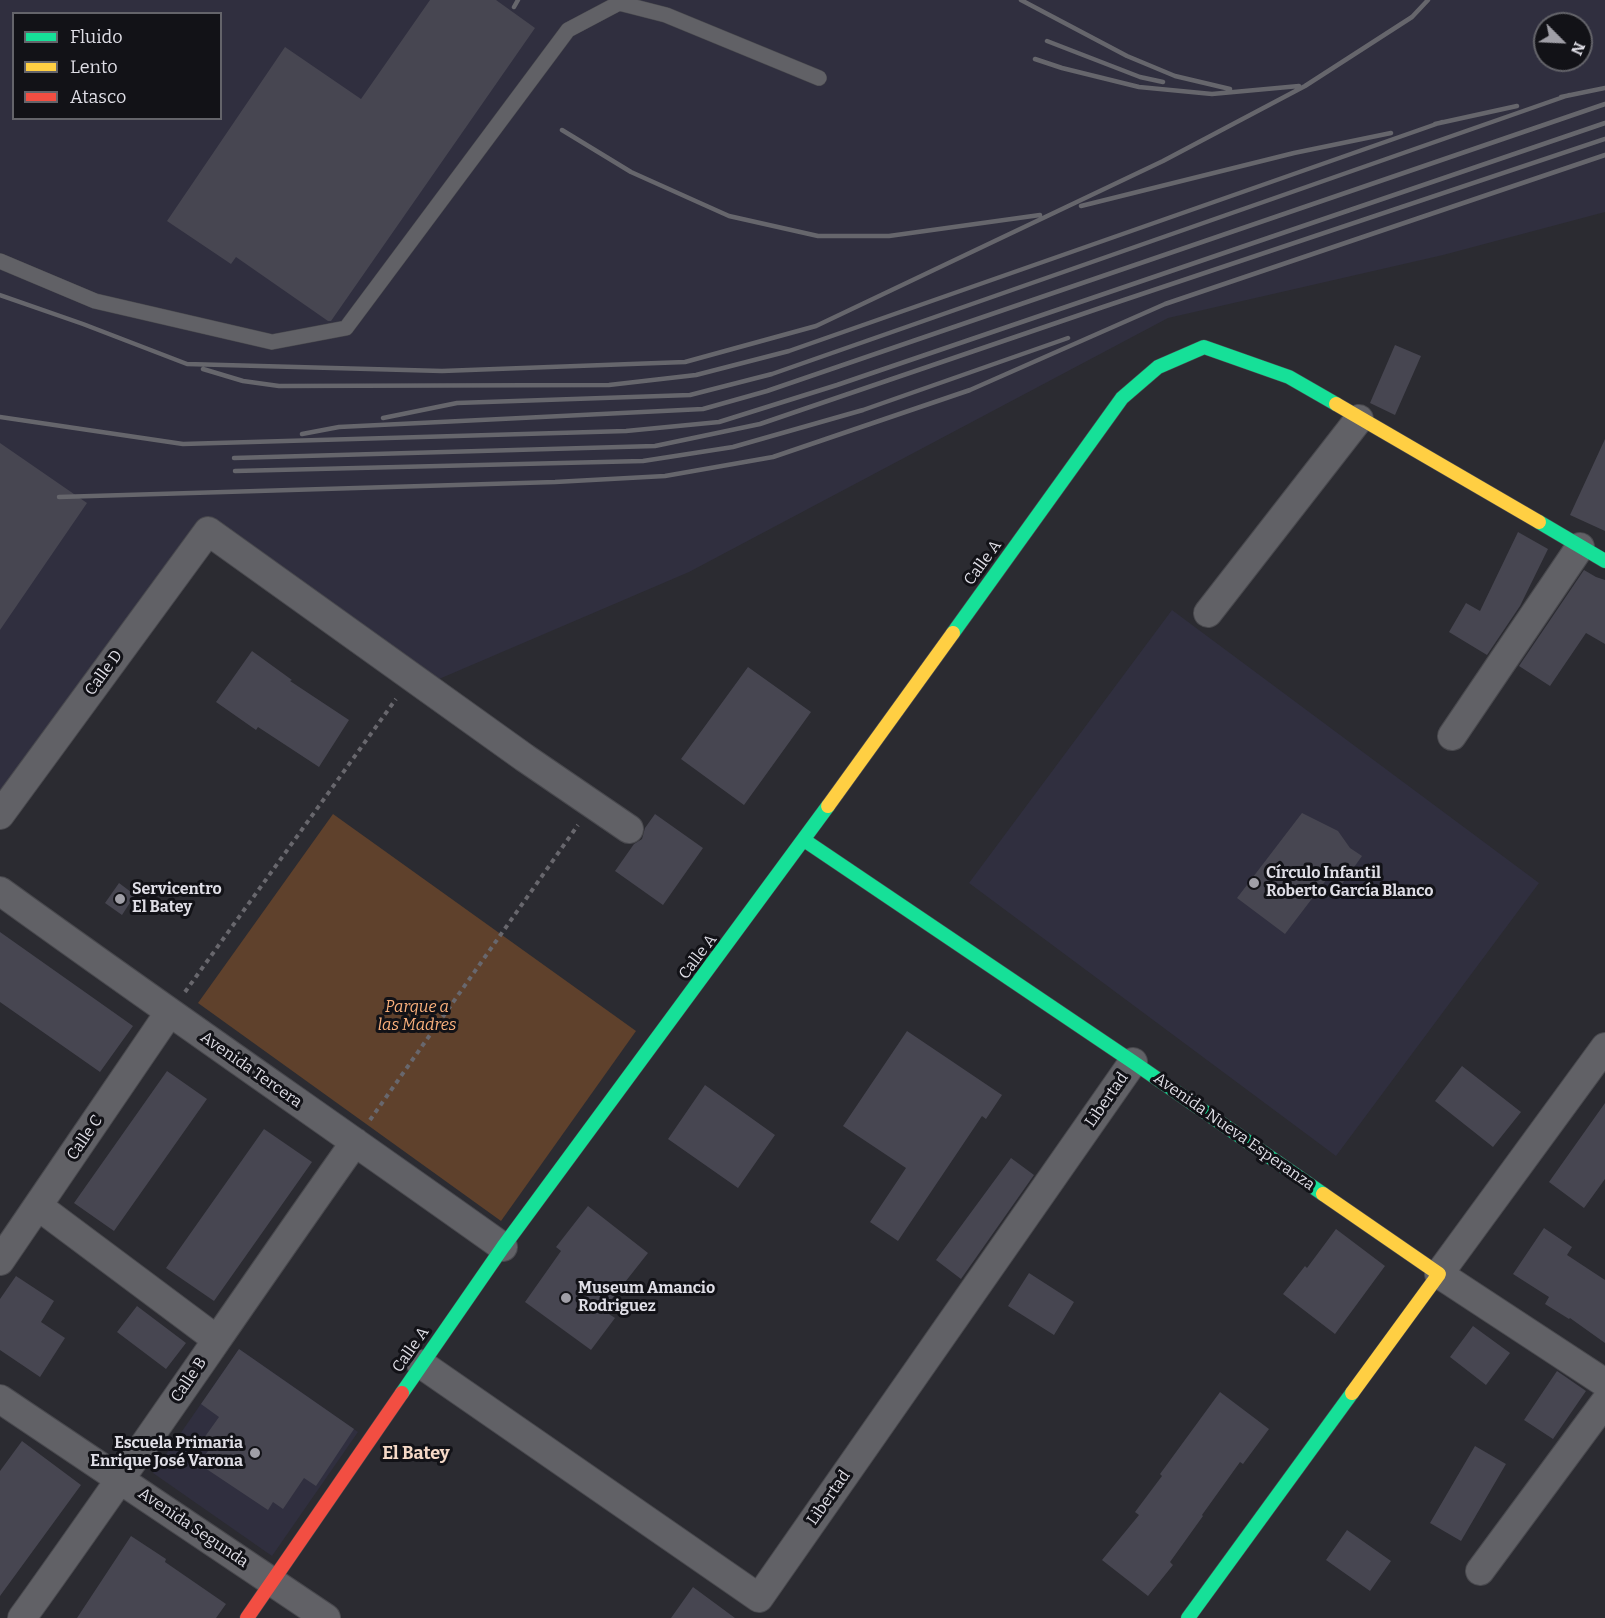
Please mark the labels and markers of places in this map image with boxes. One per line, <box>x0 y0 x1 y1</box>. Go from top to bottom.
place label: Círculo Infantil Roberto García Blanco <box>1266 864 1434 902</box>
marker: Círculo Infantil Roberto García Blanco <box>1247 876 1261 890</box>
place label: Servicentro El Batey <box>132 880 222 918</box>
marker: Servicentro El Batey <box>113 892 127 906</box>
place label: Museum Amancio Rodriguez <box>578 1279 715 1317</box>
marker: Museum Amancio Rodriguez <box>559 1291 573 1305</box>
place label: Escuela Primaria Enrique José Varona <box>90 1434 243 1472</box>
marker: Escuela Primaria Enrique José Varona <box>248 1446 262 1460</box>

